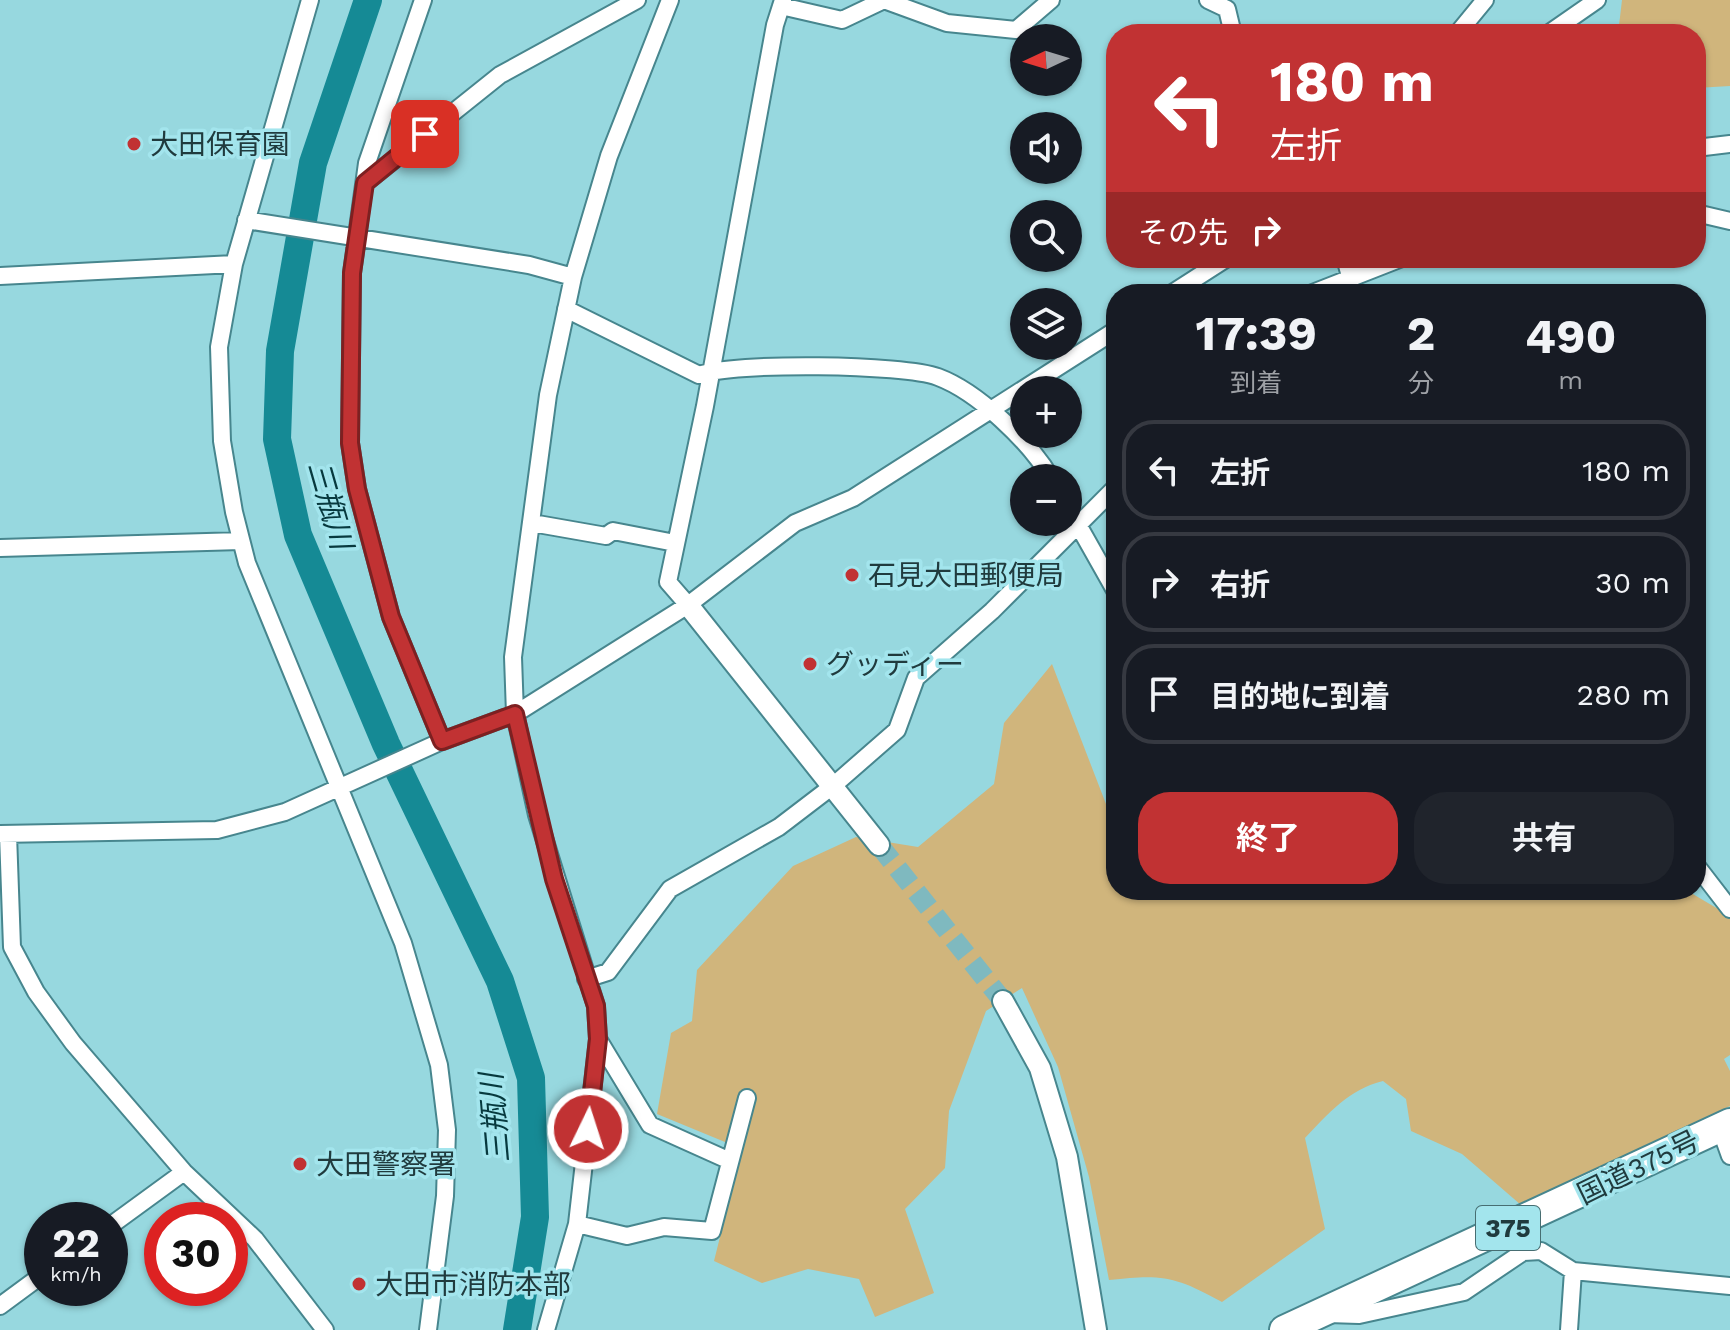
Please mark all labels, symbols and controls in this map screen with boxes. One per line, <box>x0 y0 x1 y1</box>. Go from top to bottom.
north arrow <box>1010 24 1082 96</box>
map controls <box>1010 24 1082 536</box>
text: 180 m <box>1270 49 1434 115</box>
icon: left <box>1138 56 1242 160</box>
pin <box>391 100 459 168</box>
icon: arrive <box>403 112 447 156</box>
button: sound <box>1010 112 1082 184</box>
text: 左折 <box>1270 125 1342 167</box>
place label: 大田保育園 <box>150 128 290 161</box>
marker: 大田保育園 <box>125 135 143 153</box>
button: search <box>1010 200 1082 272</box>
icon: right <box>1244 208 1288 252</box>
text: その先 <box>1138 215 1228 250</box>
button: layers <box>1010 288 1082 360</box>
text: 17:39 <box>1196 305 1317 362</box>
text: 2 <box>1407 305 1435 362</box>
text: 490 <box>1525 308 1616 365</box>
text: m <box>1558 365 1583 395</box>
text: 到着 <box>1230 368 1282 398</box>
text: 分 <box>1408 368 1434 398</box>
button: + <box>1010 376 1082 448</box>
icon: left <box>1142 448 1186 492</box>
text: 180 m <box>1582 453 1670 488</box>
text: 左折 <box>1210 455 1270 490</box>
water label: 三瓶川 <box>301 457 361 556</box>
button: − <box>1010 464 1082 536</box>
place label: 石見大田郵便局 <box>868 559 1064 592</box>
icon: right <box>1142 560 1186 604</box>
text: 30 m <box>1595 565 1670 600</box>
marker: 石見大田郵便局 <box>843 566 861 584</box>
text: 右折 <box>1210 567 1270 602</box>
place label: グッディー <box>826 648 964 681</box>
marker: グッディー <box>801 655 819 673</box>
icon: arrive <box>1142 672 1186 716</box>
text: 280 m <box>1577 677 1670 712</box>
text: 目的地に到着 <box>1210 679 1390 714</box>
button: 終了 <box>1138 792 1398 884</box>
button: 共有 <box>1414 792 1674 884</box>
water label: 三瓶川 <box>473 1069 516 1164</box>
position arrow <box>546 1087 630 1171</box>
street label: 国道375号 <box>1572 1124 1704 1211</box>
place label: 大田警察署 <box>316 1148 456 1181</box>
marker: 大田警察署 <box>291 1155 309 1173</box>
speed limit sign: 30 <box>144 1202 248 1306</box>
road number: 375 <box>1476 1206 1540 1250</box>
text: 22 <box>52 1220 100 1267</box>
text: km/h <box>50 1262 102 1286</box>
place label: 大田市消防本部 <box>375 1268 571 1301</box>
marker: 大田市消防本部 <box>350 1275 368 1293</box>

